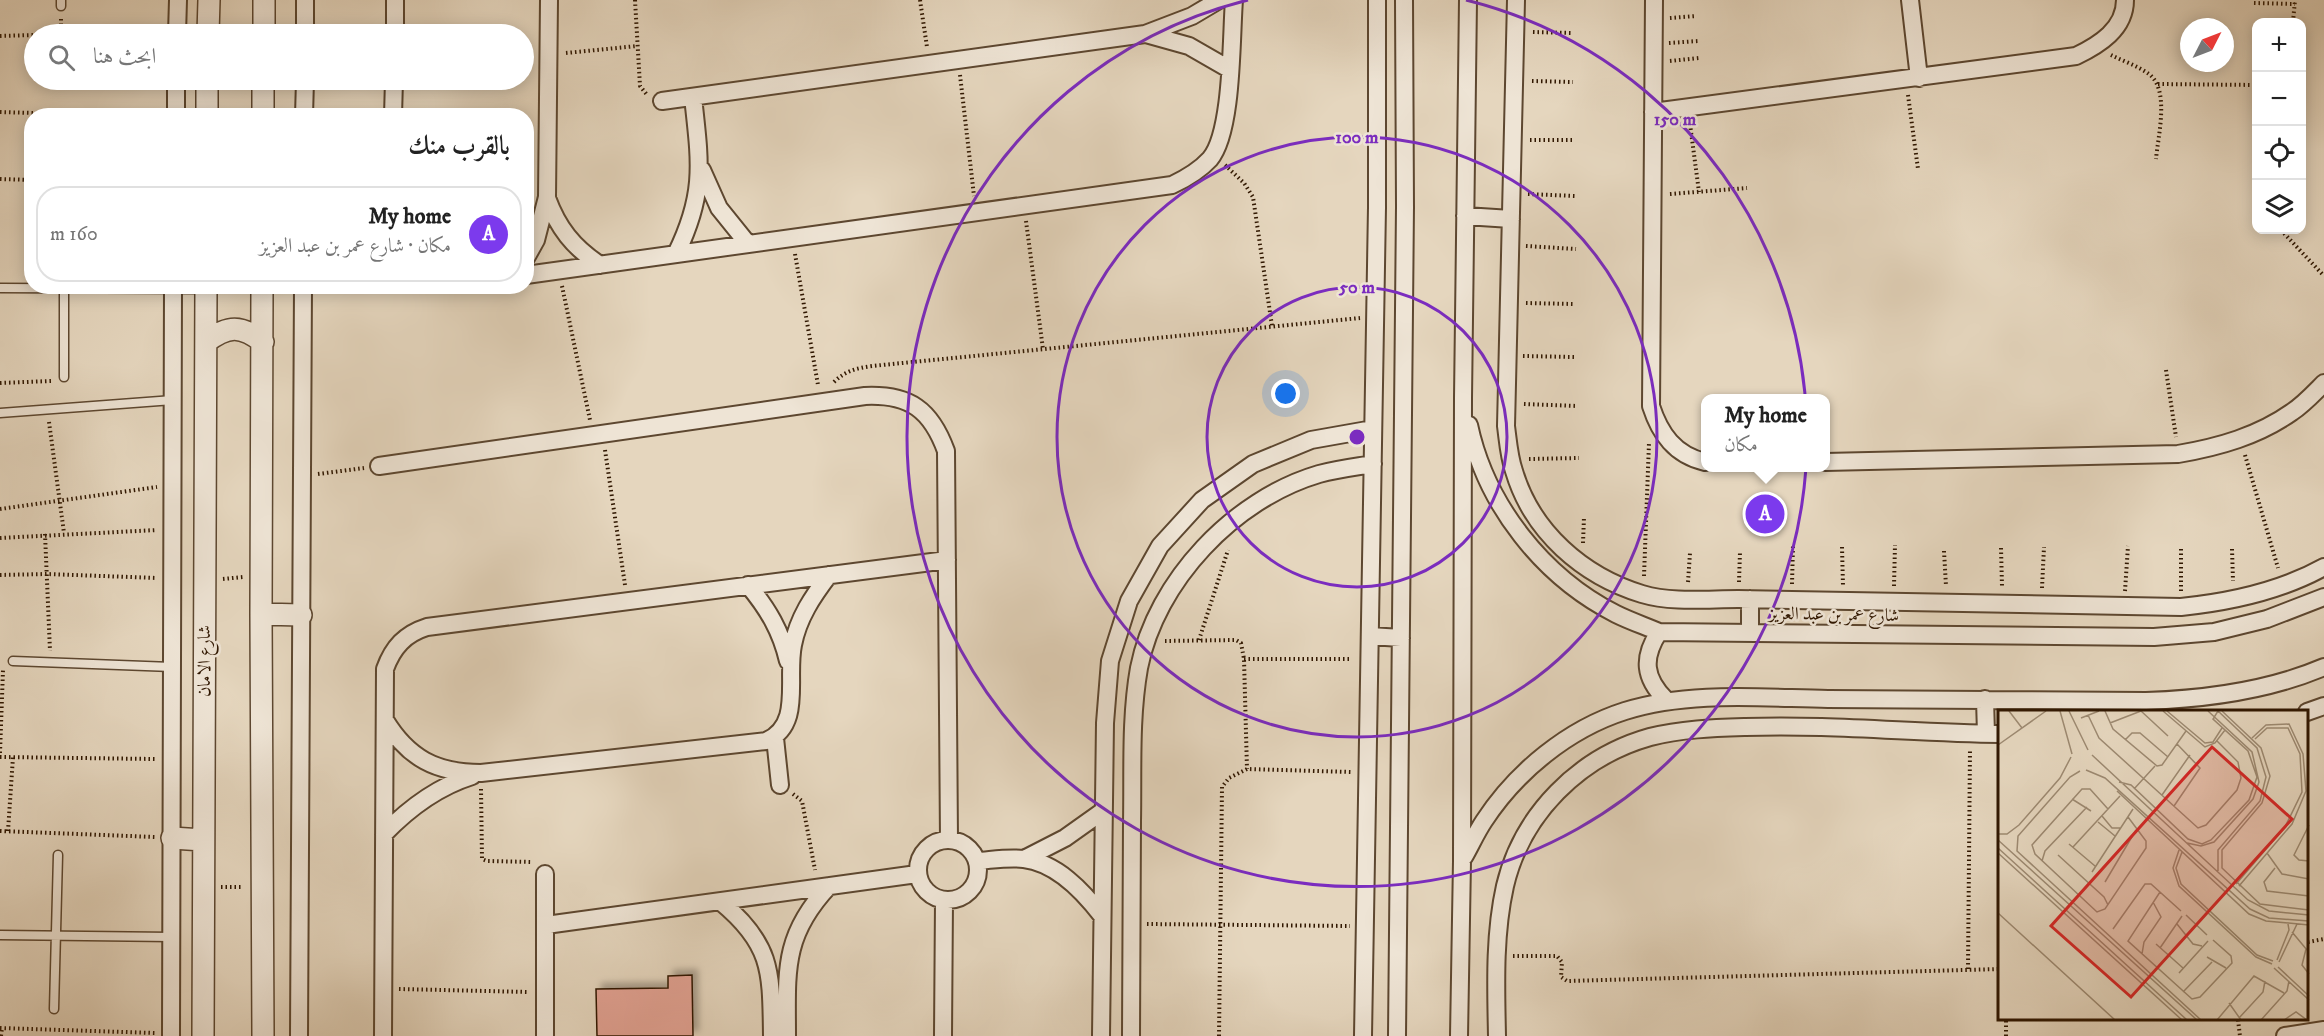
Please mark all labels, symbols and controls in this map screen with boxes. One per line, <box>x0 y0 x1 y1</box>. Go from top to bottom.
north arrow <box>2180 18 2234 72</box>
map controls <box>2252 18 2306 234</box>
button: + <box>2252 18 2306 72</box>
search box <box>24 24 534 90</box>
icon: search <box>45 41 78 74</box>
text: ابحث هنا <box>93 43 156 70</box>
button: − <box>2252 72 2306 126</box>
text: 150 m <box>1654 109 1697 131</box>
button: locate <box>2252 126 2306 180</box>
text: 100 m <box>1335 127 1379 149</box>
text: بالقرب منك <box>408 130 510 163</box>
button: layers <box>2252 180 2306 234</box>
text: My home <box>368 203 451 230</box>
text: 160 m <box>50 222 98 247</box>
text: A <box>482 222 495 247</box>
text: مكان · شارع عمر بن عبد العزيز <box>259 234 451 259</box>
text: 50 m <box>1338 277 1375 299</box>
your location <box>1271 379 1300 408</box>
popup <box>1701 394 1830 472</box>
text: My home <box>1724 402 1807 429</box>
centre of rings <box>1347 427 1367 447</box>
text: مكان <box>1724 433 1758 458</box>
pin: A <box>1746 492 1784 536</box>
street label: شارع عمر بن عبد العزيز <box>1767 603 1899 630</box>
street label: شارع الامان <box>194 625 219 697</box>
inset map <box>1998 710 2309 1021</box>

